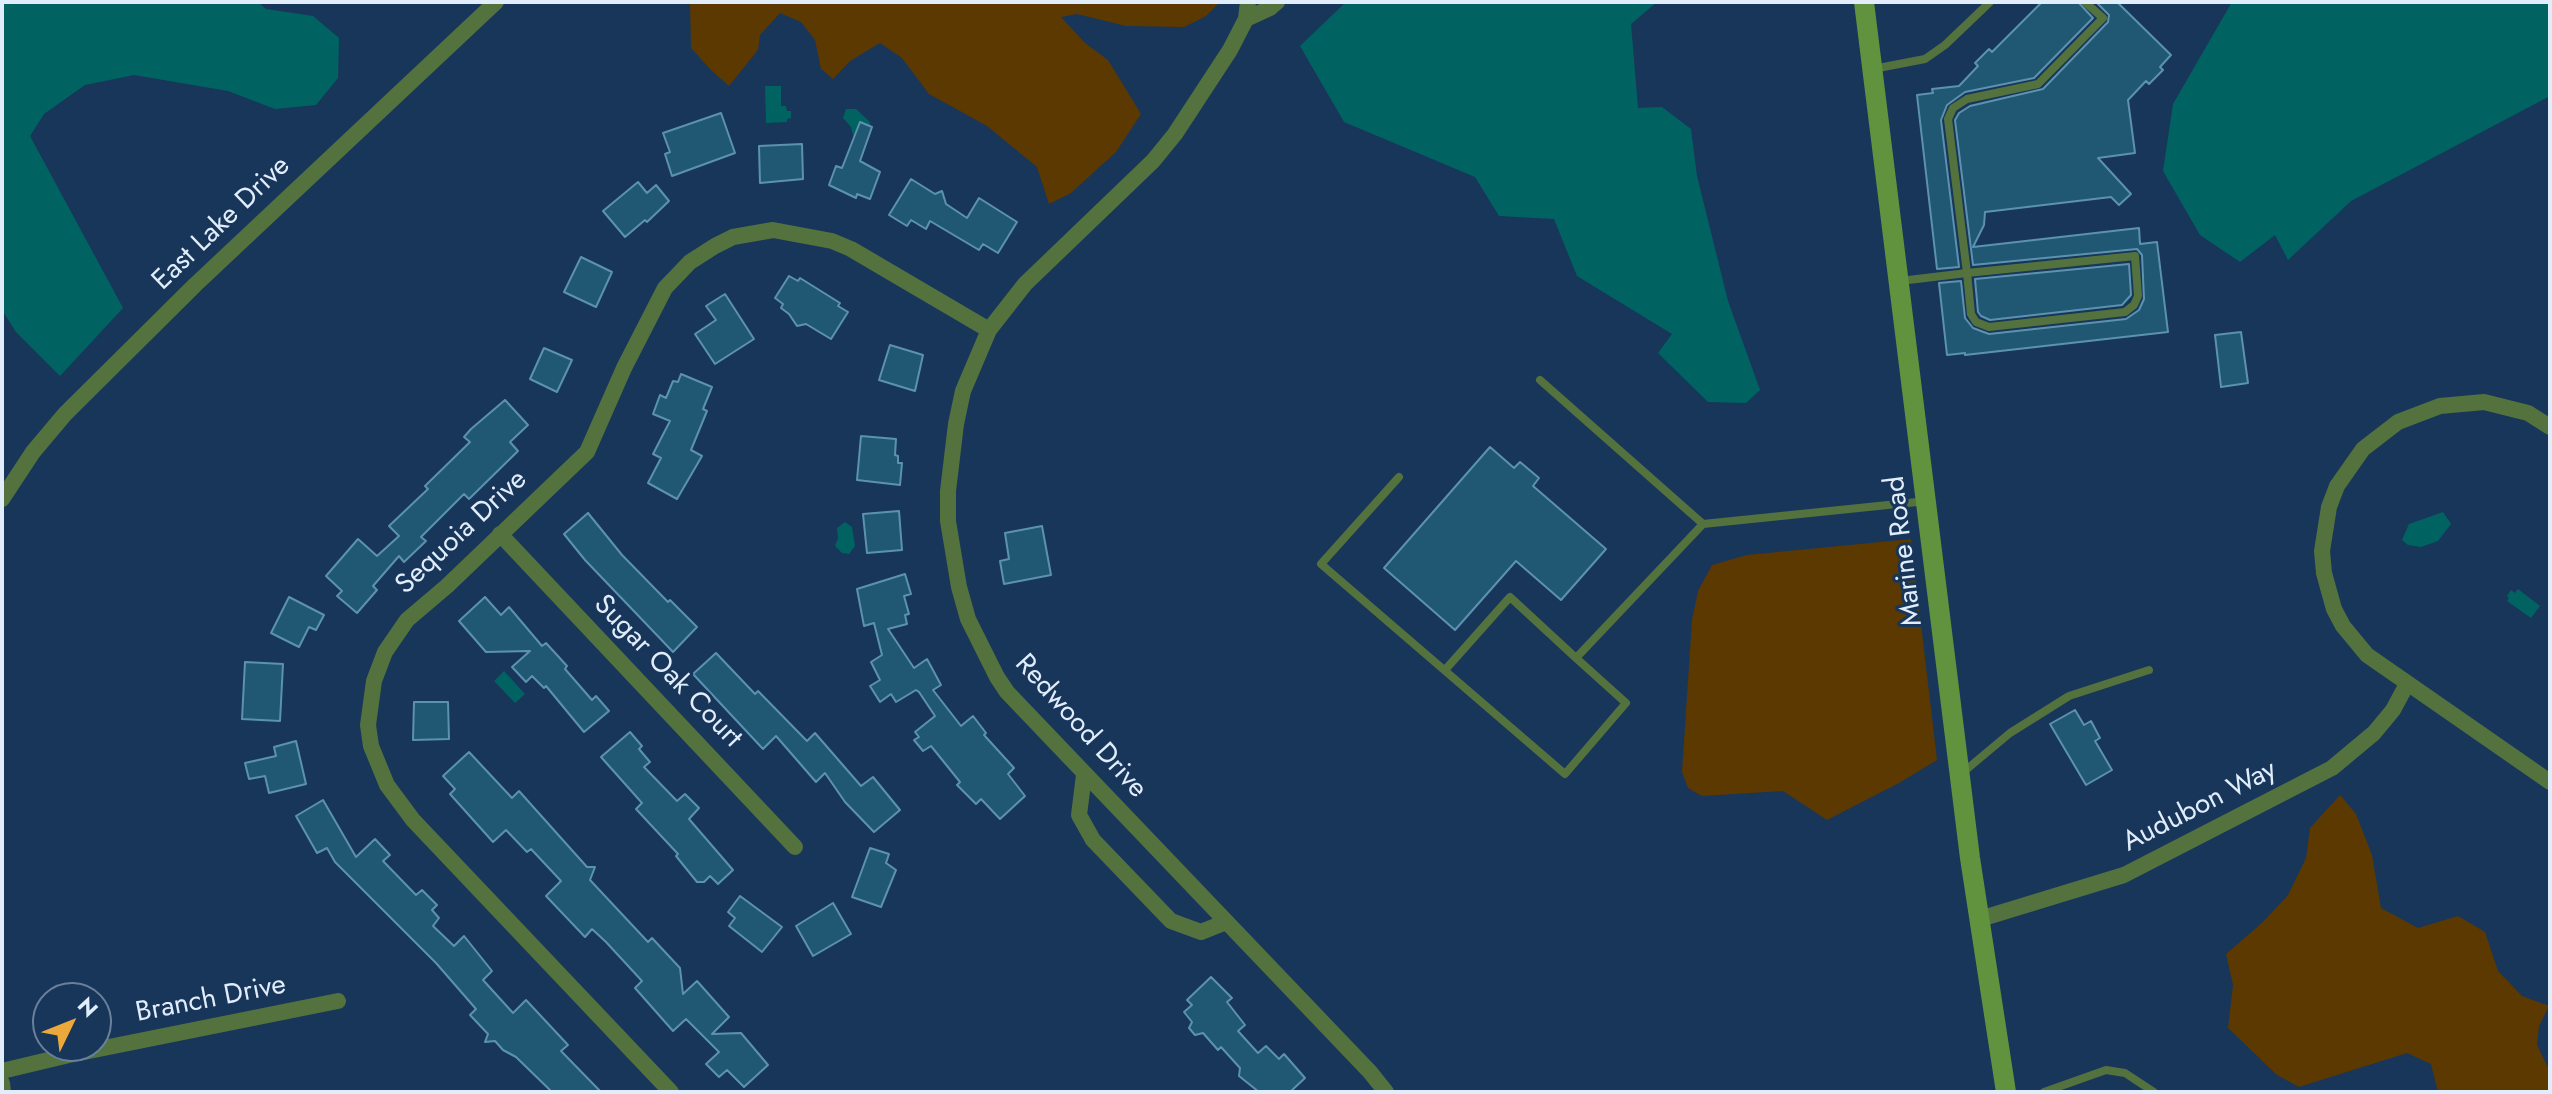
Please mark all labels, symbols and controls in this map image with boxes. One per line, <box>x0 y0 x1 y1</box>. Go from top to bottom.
street label: East Lake Drive <box>146 150 298 298</box>
street label: Sequoia Drive <box>389 464 535 602</box>
street label: Marine Road <box>1879 474 1931 628</box>
street label: Sugar Oak Court <box>586 589 748 755</box>
street label: Redwood Drive <box>1007 648 1153 806</box>
street label: Audubon Way <box>2117 754 2283 860</box>
street label: Branch Drive <box>133 969 289 1031</box>
north arrow <box>32 982 112 1062</box>
text: N <box>70 990 106 1024</box>

